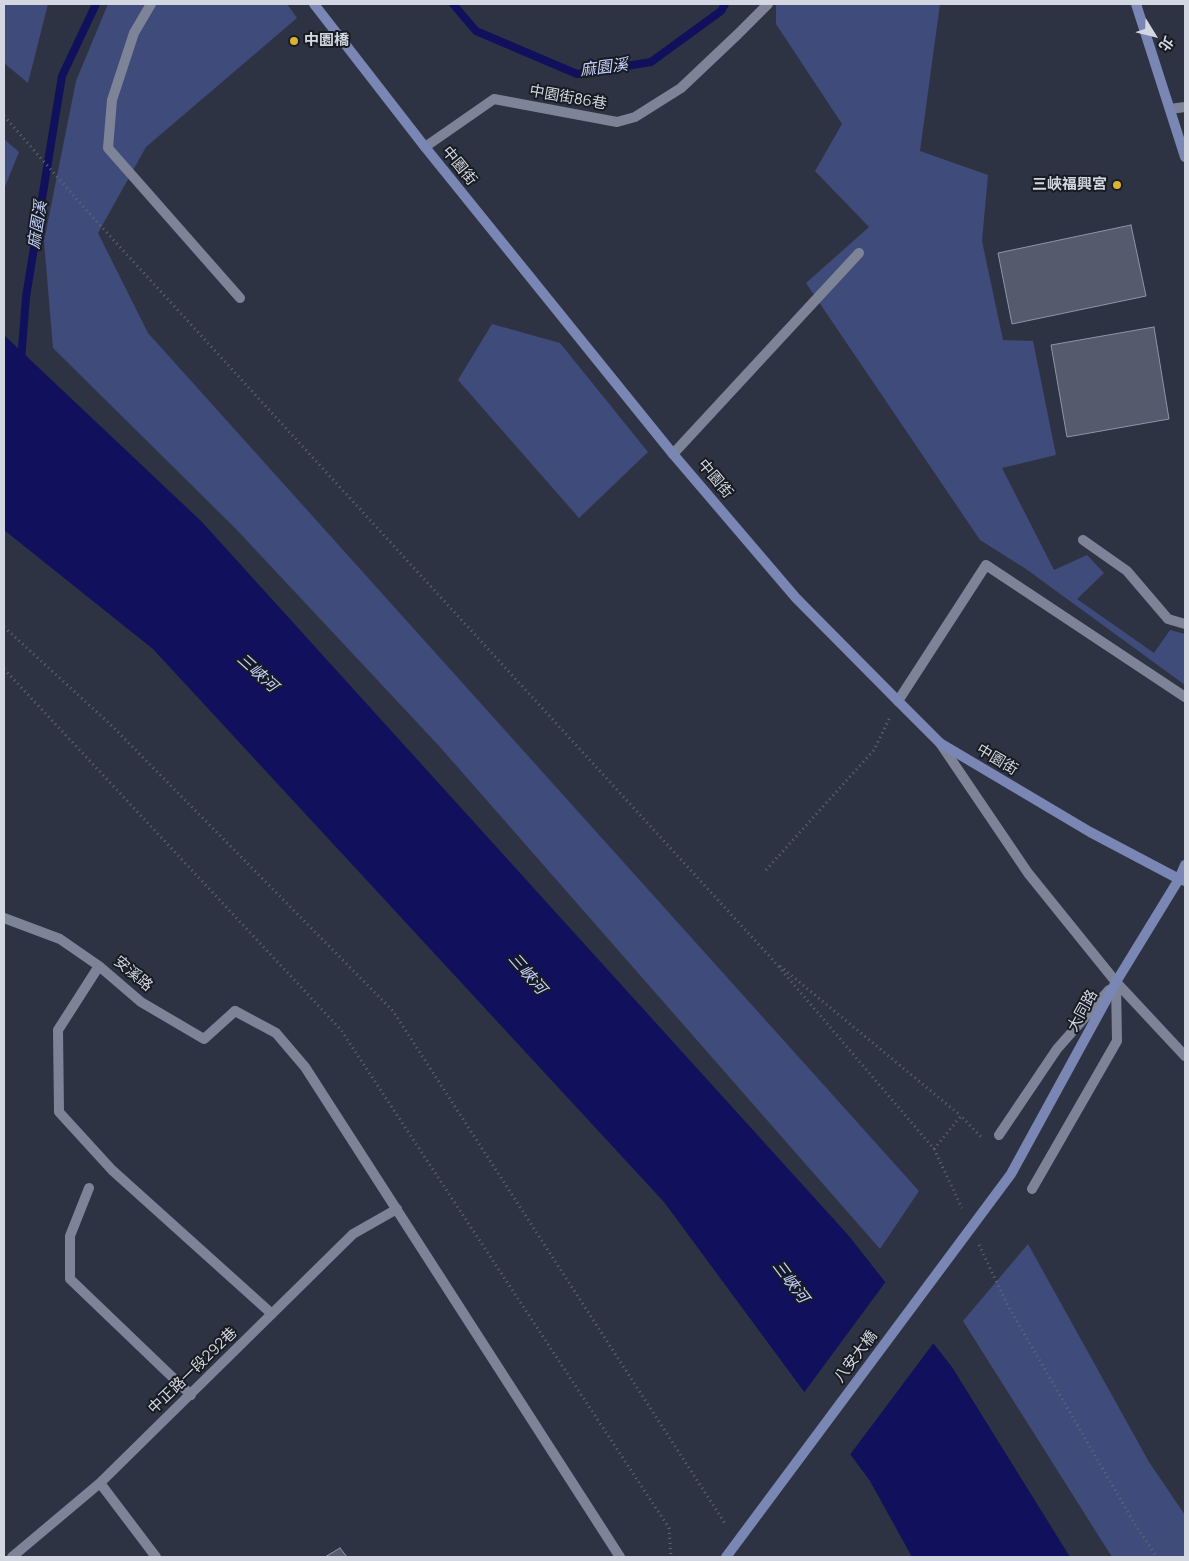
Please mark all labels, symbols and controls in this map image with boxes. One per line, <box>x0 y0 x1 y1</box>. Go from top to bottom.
north arrow <box>1129 10 1179 60</box>
place label: 中園橋 <box>304 32 349 50</box>
text: 北 <box>1155 33 1178 55</box>
marker: 中園橋 <box>288 35 300 47</box>
water label: 麻園溪 <box>579 56 629 80</box>
street label: 中園街86巷 <box>528 82 608 114</box>
street label: 中園街 <box>438 143 480 189</box>
place label: 三峽福興宮 <box>1032 176 1107 194</box>
marker: 三峽福興宮 <box>1111 179 1123 191</box>
water label: 麻園溪 <box>25 200 51 250</box>
street label: 中園街 <box>694 456 736 502</box>
water label: 三峽河 <box>233 650 281 696</box>
street label: 中園街 <box>973 741 1021 779</box>
water label: 三峽河 <box>504 950 550 998</box>
street label: 安溪路 <box>110 953 156 995</box>
street label: 大同路 <box>1064 987 1102 1035</box>
water label: 三峽河 <box>768 1257 812 1307</box>
street label: 中正路一段292巷 <box>145 1324 241 1418</box>
street label: 八安大橋 <box>831 1328 881 1386</box>

